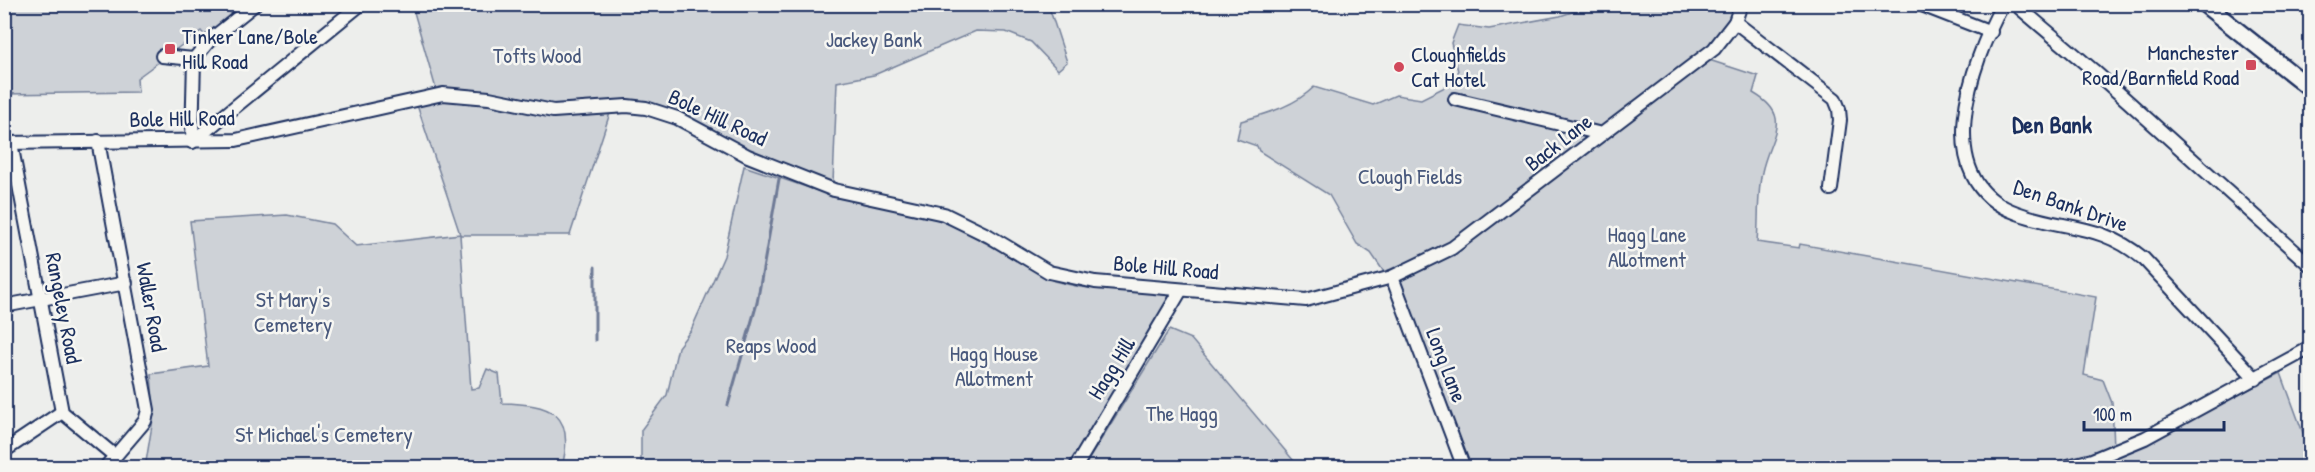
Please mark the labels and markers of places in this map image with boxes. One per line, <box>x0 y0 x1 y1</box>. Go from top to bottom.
place label: Tinker Lane/Bole Hill Road <box>182 21 318 76</box>
place label: Manchester Road/Barnfield Road <box>2082 37 2240 92</box>
place label: Cloughfields Cat Hotel <box>1411 39 1506 94</box>
marker: Tinker Lane/Bole Hill Road <box>163 42 177 56</box>
marker: Manchester Road/Barnfield Road <box>2244 58 2258 72</box>
marker: Cloughfields Cat Hotel <box>1392 60 1406 74</box>

